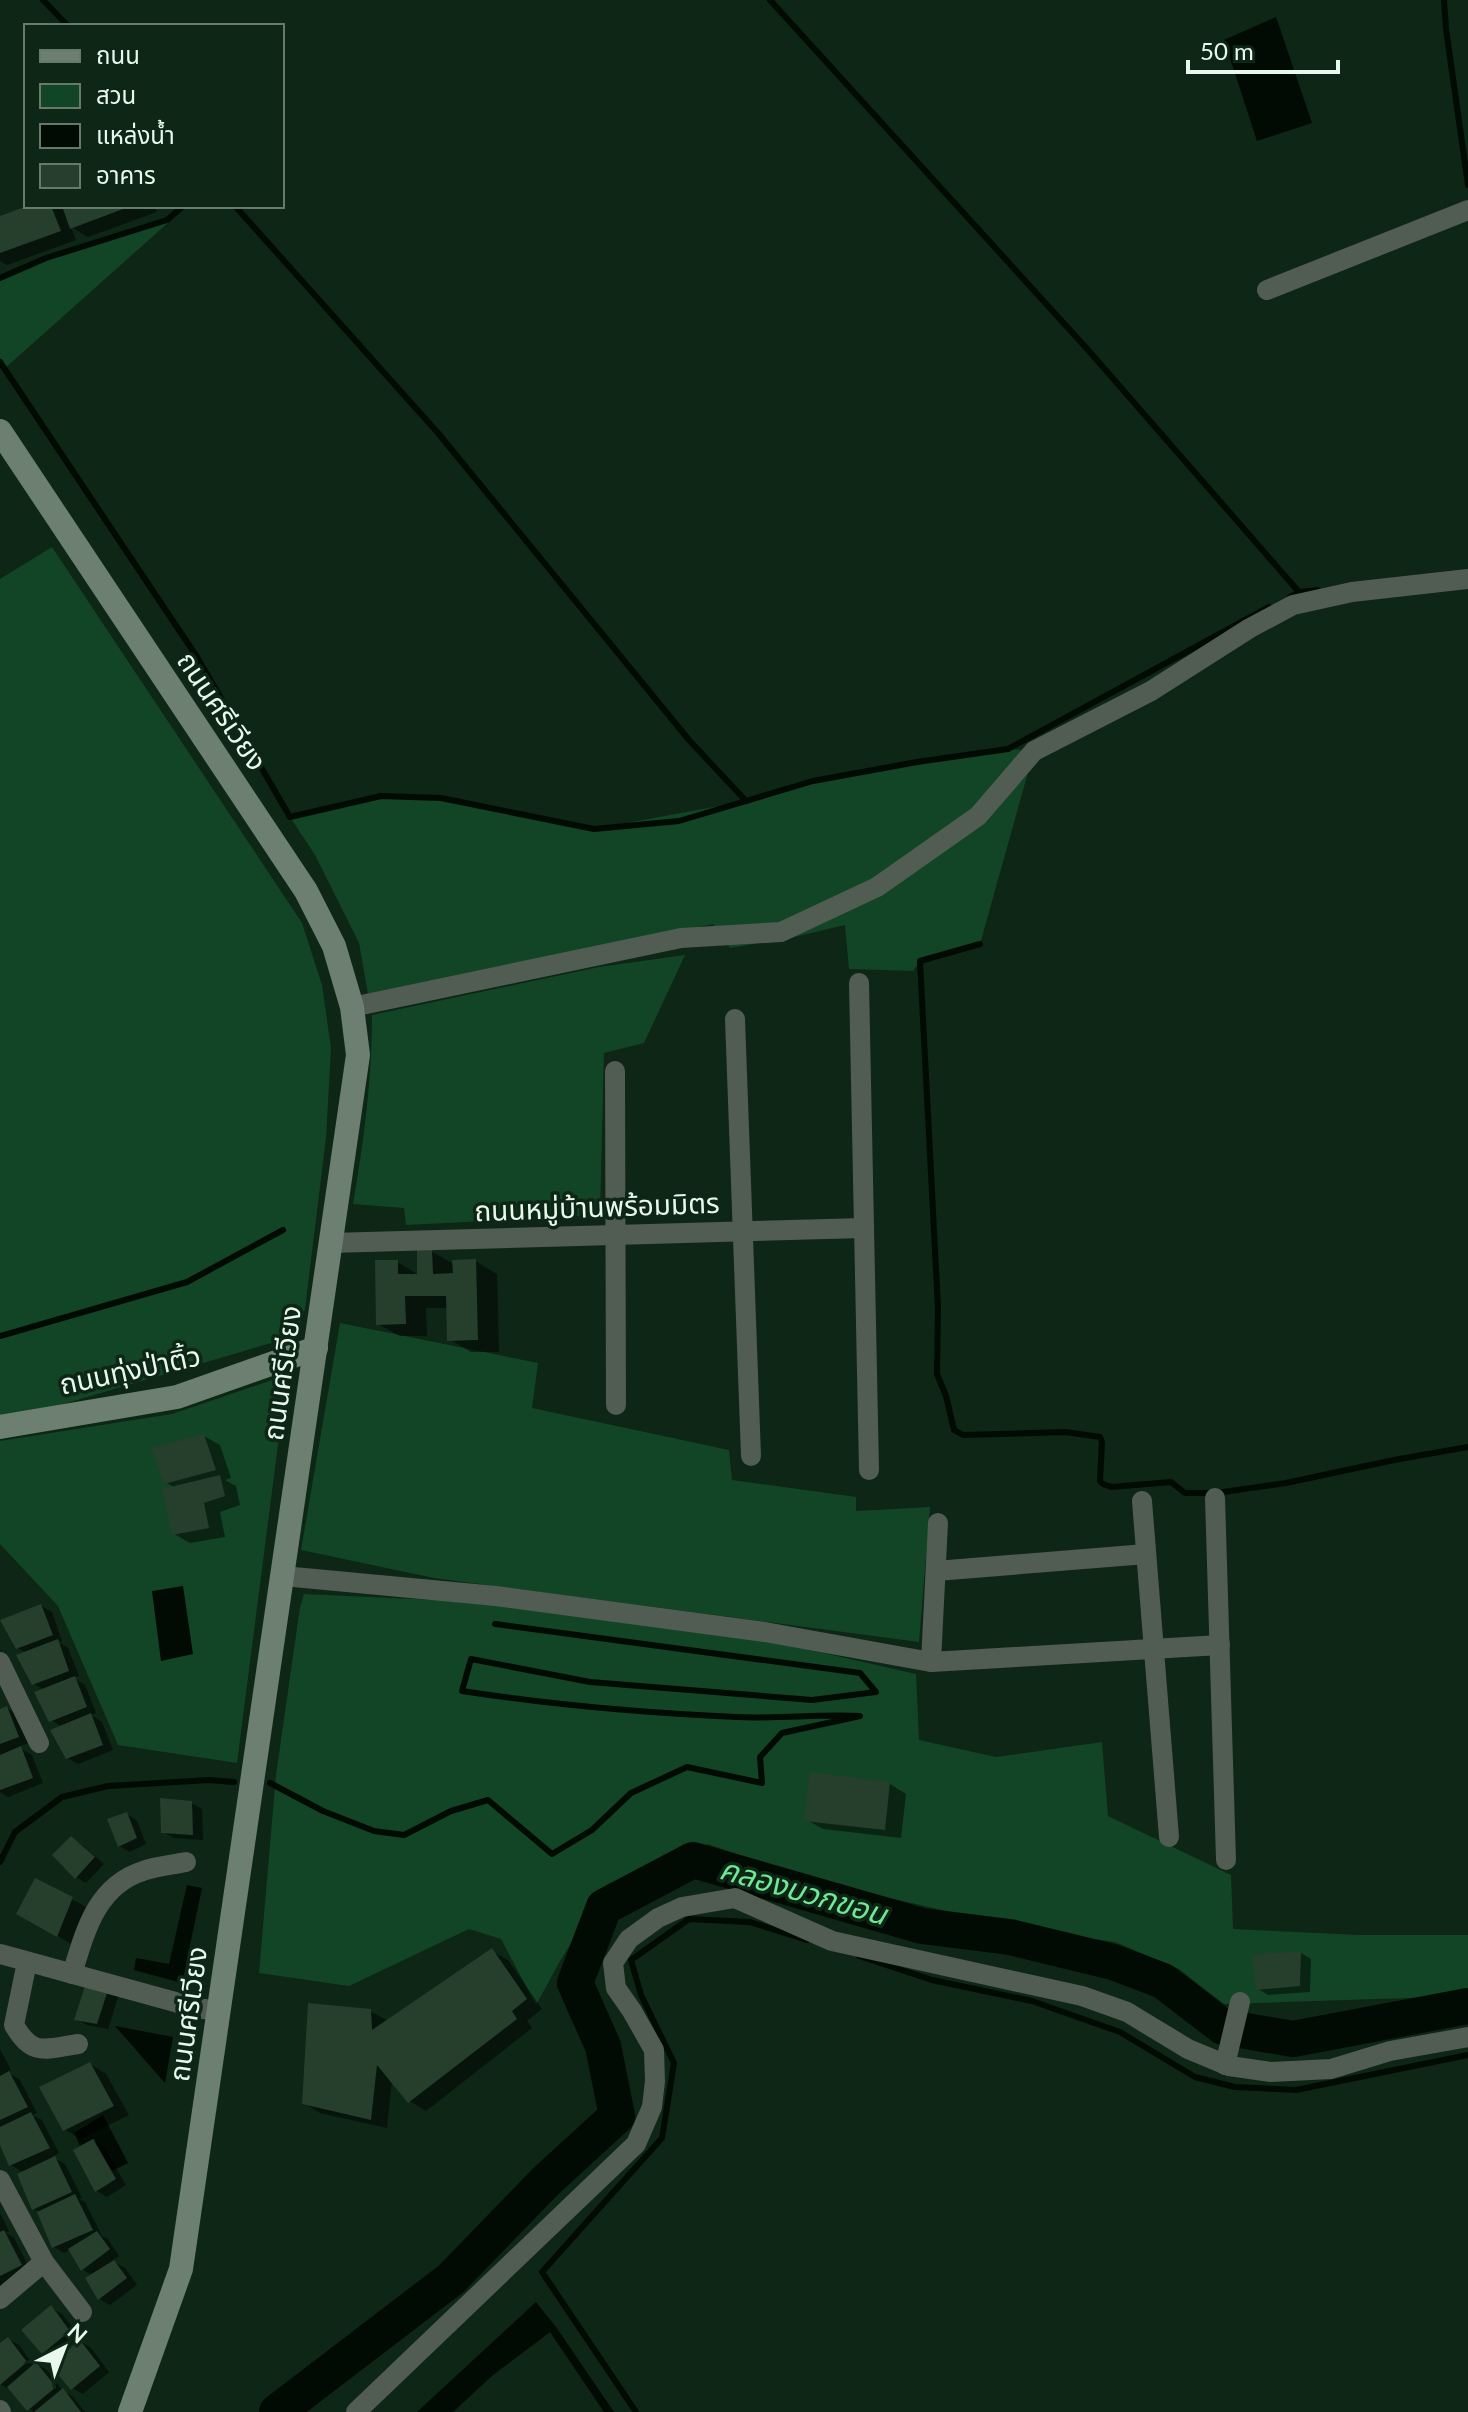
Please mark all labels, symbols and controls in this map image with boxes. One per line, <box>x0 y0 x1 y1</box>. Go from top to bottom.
legend <box>24 24 284 208</box>
scale bar <box>1188 24 1338 74</box>
text: 50 m <box>1200 36 1254 65</box>
text: ถนน <box>96 40 140 69</box>
text: สวน <box>96 80 136 109</box>
text: แหล่งน้ำ <box>96 119 175 149</box>
text: อาคาร <box>96 160 156 189</box>
street label: ถนนศรีเวียง <box>171 645 275 776</box>
street label: ถนนหมู่บ้านพร้อมมิตร <box>474 1185 720 1229</box>
street label: ถนนศรีเวียง <box>255 1303 307 1442</box>
street label: ถนนทุ่งป่าติ้ว <box>56 1338 204 1402</box>
water label: คลองบวกขอน <box>716 1849 893 1931</box>
street label: ถนนศรีเวียง <box>161 1944 213 2083</box>
north arrow <box>24 2308 104 2388</box>
text: N <box>62 2317 93 2348</box>

